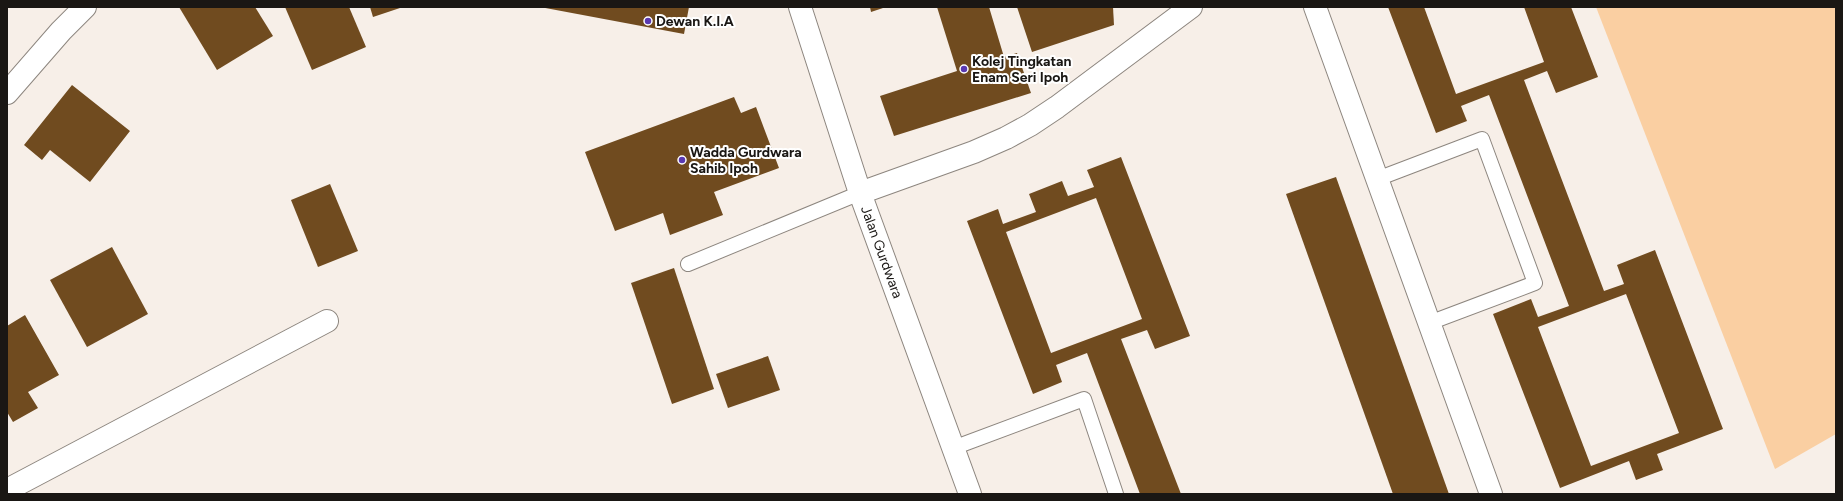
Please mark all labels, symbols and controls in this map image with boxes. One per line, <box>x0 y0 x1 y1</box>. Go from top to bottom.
place label: Dewan K.I.A <box>656 13 734 30</box>
marker: Dewan K.I.A <box>643 16 653 26</box>
place label: Kolej Tingkatan Enam Seri Ipoh <box>972 53 1071 86</box>
marker: Kolej Tingkatan Enam Seri Ipoh <box>959 64 969 74</box>
place label: Wadda Gurdwara Sahib Ipoh <box>690 144 802 177</box>
marker: Wadda Gurdwara Sahib Ipoh <box>677 155 687 165</box>
street label: Jalan Gurdwara <box>857 204 906 301</box>

